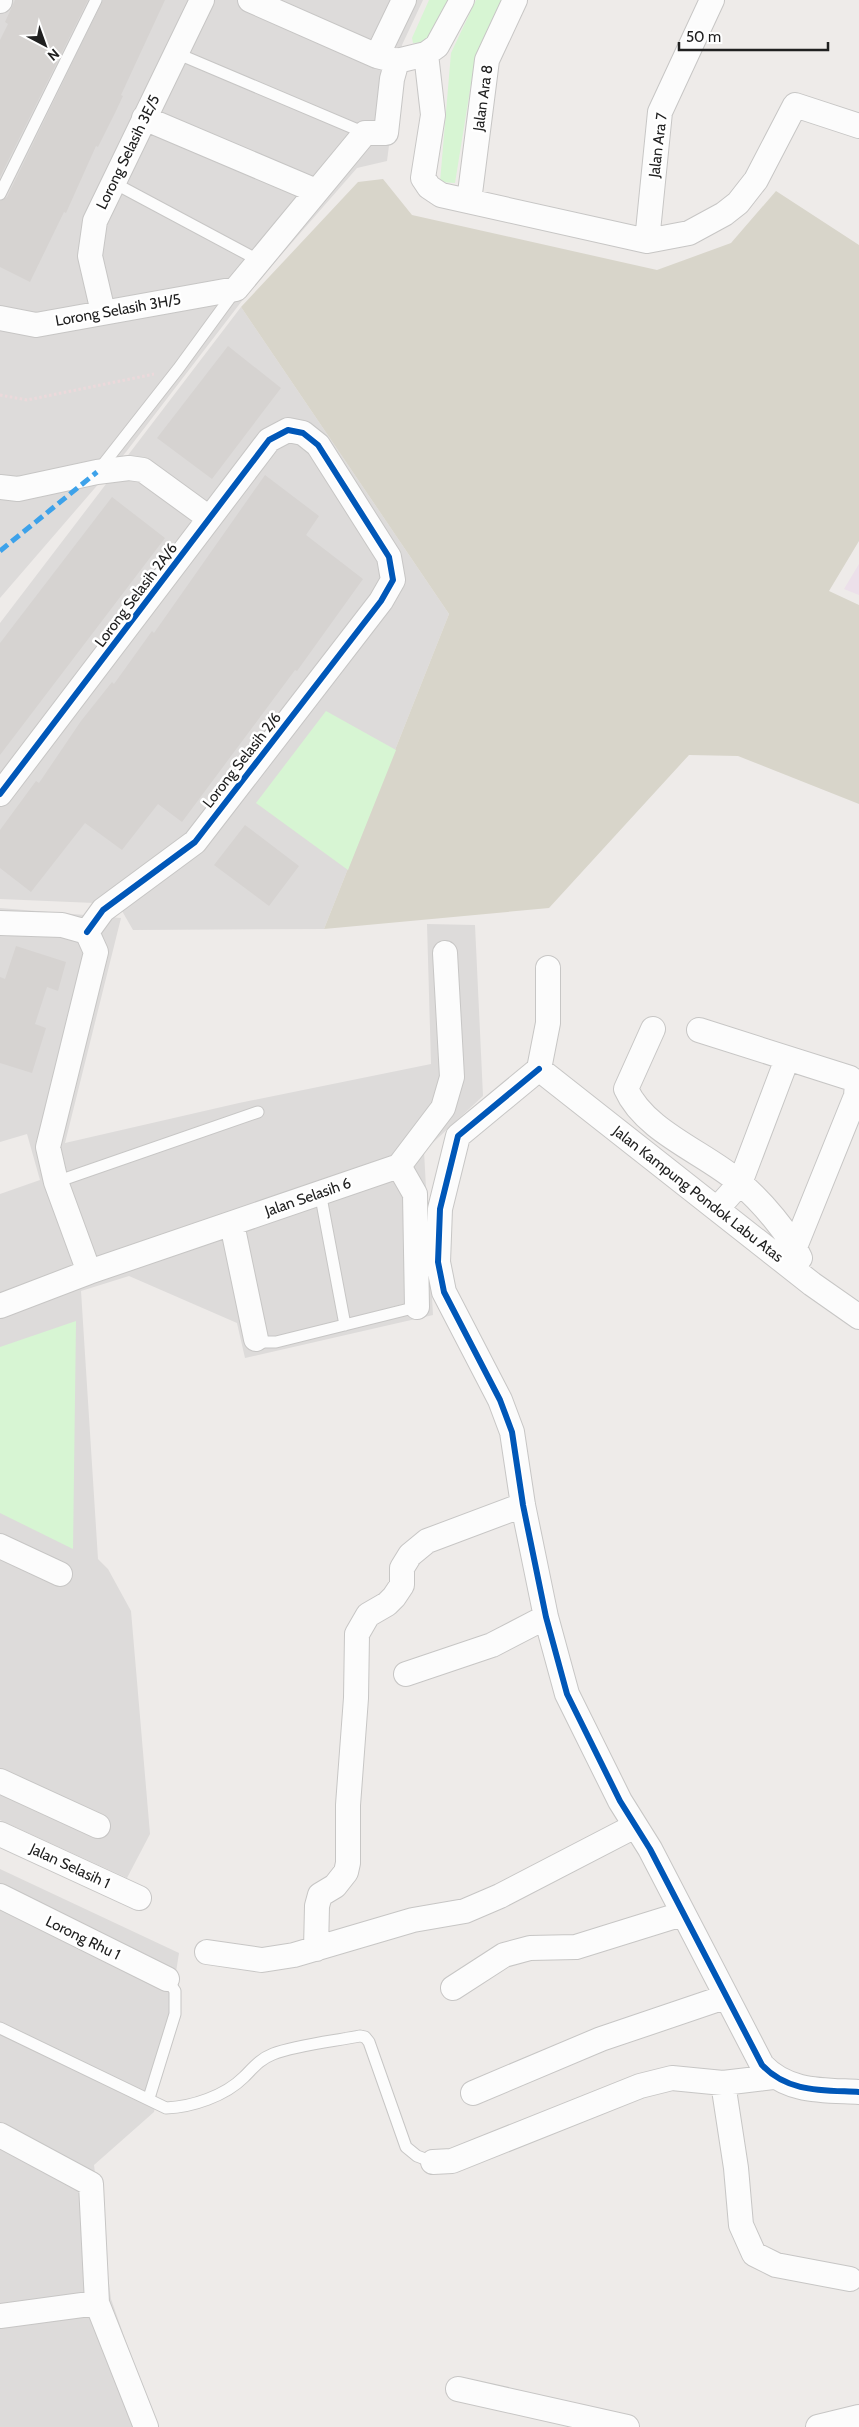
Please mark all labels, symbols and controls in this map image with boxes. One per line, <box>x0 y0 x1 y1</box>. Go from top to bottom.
north arrow <box>20 20 70 70</box>
scale bar <box>679 20 828 52</box>
text: 50 m <box>686 28 721 46</box>
text: N <box>44 45 63 65</box>
street label: Jalan Ara 8 <box>469 64 497 133</box>
street label: Lorong Selasih 3E/5 <box>92 92 164 212</box>
street label: Jalan Ara 7 <box>645 111 671 180</box>
street label: Lorong Selasih 3H/5 <box>54 290 182 330</box>
street label: Lorong Selasih 2A/6 <box>91 539 181 651</box>
street label: Lorong Selasih 2/6 <box>199 709 285 811</box>
street label: Jalan Kampung Pondok Labu Atas <box>609 1121 787 1266</box>
street label: Jalan Selasih 6 <box>262 1174 353 1220</box>
street label: Jalan Selasih 1 <box>26 1839 113 1892</box>
street label: Lorong Rhu 1 <box>43 1912 123 1964</box>

